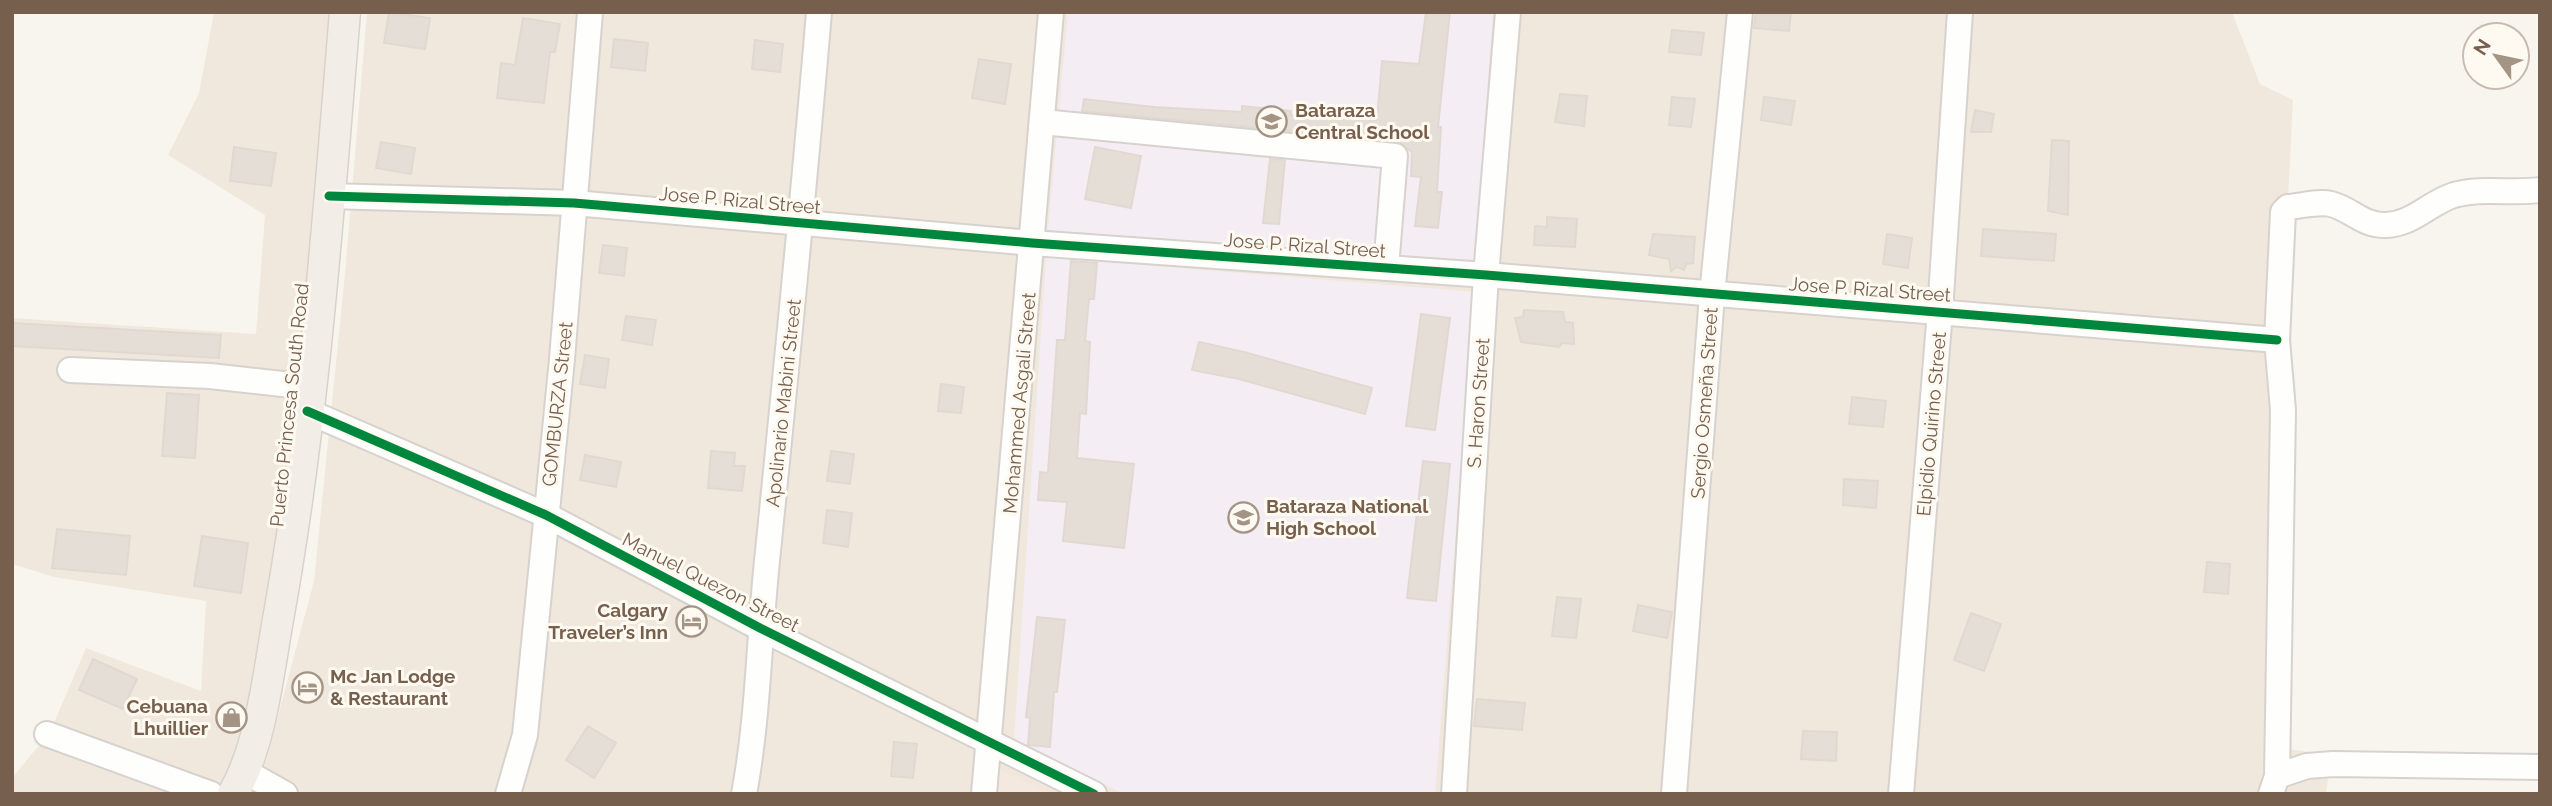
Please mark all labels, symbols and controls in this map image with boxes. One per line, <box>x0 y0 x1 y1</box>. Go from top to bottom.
north arrow <box>2461 21 2531 91</box>
text: N <box>2469 35 2495 59</box>
place label: Bataraza Central School <box>1295 99 1430 143</box>
school or university icon: Bataraza Central School <box>1255 104 1289 138</box>
street label: Jose P. Rizal Street <box>658 182 822 218</box>
street label: Jose P. Rizal Street <box>1223 228 1387 262</box>
street label: Jose P. Rizal Street <box>1788 272 1952 306</box>
street label: Puerto Princesa South Road <box>265 282 313 528</box>
street label: Mohammed Asgali Street <box>998 291 1040 515</box>
street label: Apolinario Mabini Street <box>761 297 805 508</box>
street label: Sergio Osmeña Street <box>1686 306 1722 500</box>
street label: GOMBURZA Street <box>537 320 577 488</box>
street label: Elpidio Quirino Street <box>1912 330 1950 517</box>
street label: S. Haron Street <box>1462 337 1494 469</box>
place label: Bataraza National High School <box>1266 495 1429 539</box>
school or university icon: Bataraza National High School <box>1226 500 1260 534</box>
street label: Manuel Quezon Street <box>619 528 804 636</box>
place label: Calgary Traveler’s Inn <box>548 599 669 643</box>
hotel icon: Calgary Traveler’s Inn <box>674 604 708 638</box>
place label: Mc Jan Lodge & Restaurant <box>330 665 455 709</box>
hotel icon: Mc Jan Lodge & Restaurant <box>290 670 324 704</box>
place label: Cebuana Lhuillier <box>127 695 209 739</box>
shop icon: Cebuana Lhuillier <box>214 700 248 734</box>

